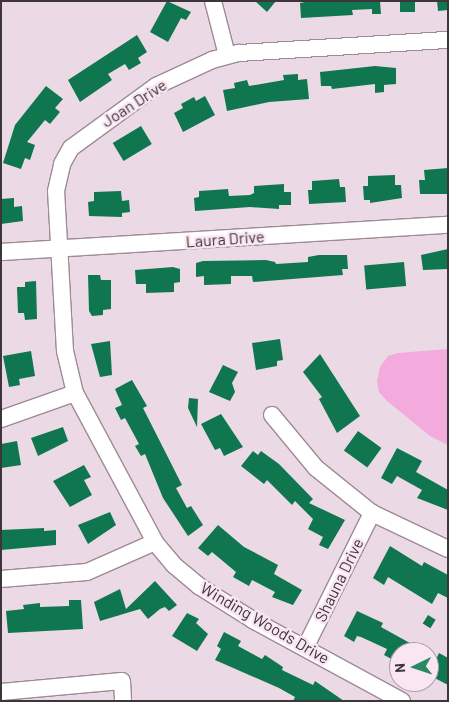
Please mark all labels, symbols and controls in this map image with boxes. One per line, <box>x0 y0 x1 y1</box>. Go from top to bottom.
street label: Joan Drive <box>98 75 170 131</box>
street label: Laura Drive <box>185 227 265 251</box>
street label: Shauna Drive <box>311 535 367 625</box>
street label: Winding Woods Drive <box>197 578 333 668</box>
north arrow <box>389 642 439 692</box>
text: N <box>391 663 408 673</box>

